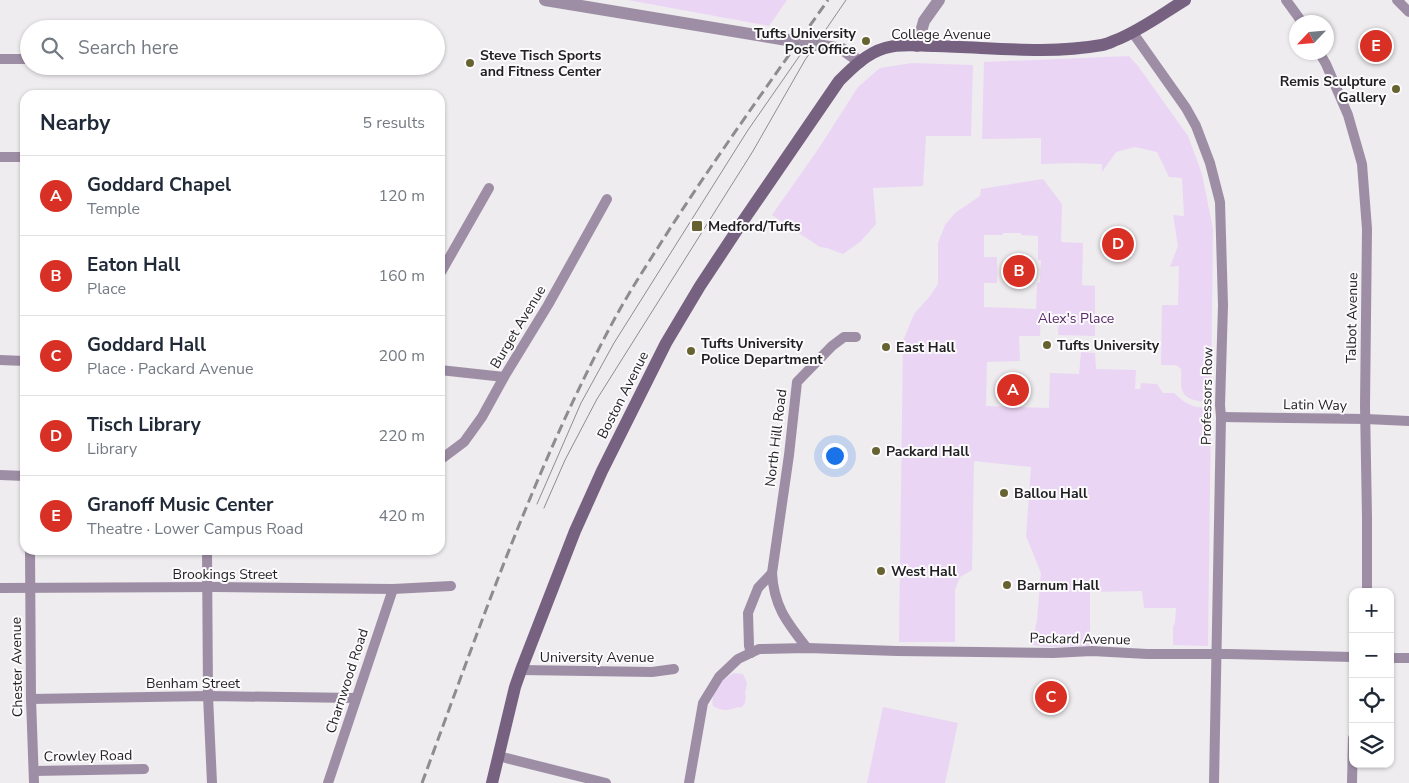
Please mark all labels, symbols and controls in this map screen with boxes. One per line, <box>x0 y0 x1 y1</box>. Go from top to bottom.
north arrow <box>1289 15 1334 60</box>
search box <box>20 20 445 75</box>
place label: Tufts University Post Office <box>754 24 857 59</box>
street label: College Avenue <box>891 25 991 44</box>
pin: E <box>1360 27 1392 65</box>
icon: search <box>38 34 66 62</box>
text: Search here <box>78 35 179 61</box>
marker: Tufts University Post Office <box>860 35 872 47</box>
place label: Steve Tisch Sports and Fitness Center <box>480 46 602 81</box>
marker: Steve Tisch Sports and Fitness Center <box>464 57 476 69</box>
place label: Remis Sculpture Gallery <box>1280 72 1387 107</box>
marker: Remis Sculpture Gallery <box>1390 83 1402 95</box>
text: Nearby <box>40 109 110 137</box>
text: 5 results <box>363 112 425 134</box>
text: Goddard Chapel <box>87 172 231 198</box>
text: A <box>50 185 62 207</box>
text: 120 m <box>378 185 425 207</box>
text: Temple <box>87 198 140 220</box>
place label: Medford/Tufts <box>708 217 801 236</box>
marker: Medford/Tufts <box>690 219 704 233</box>
pin: D <box>1102 225 1134 263</box>
text: Eaton Hall <box>87 252 180 278</box>
pin: B <box>1003 252 1035 290</box>
text: B <box>50 265 62 287</box>
text: 160 m <box>378 265 425 287</box>
street label: Talbot Avenue <box>1342 272 1362 364</box>
text: Place <box>87 278 126 300</box>
street label: Burget Avenue <box>486 282 550 372</box>
park label: Alex's Place <box>1038 309 1114 328</box>
text: Goddard Hall <box>87 332 206 358</box>
place label: Tufts University Police Department <box>701 334 823 369</box>
place label: Tufts University <box>1057 336 1160 355</box>
place label: East Hall <box>896 338 956 357</box>
marker: Tufts University <box>1041 339 1053 351</box>
marker: East Hall <box>880 341 892 353</box>
text: C <box>51 345 61 367</box>
text: 200 m <box>378 345 425 367</box>
marker: Tufts University Police Department <box>685 345 697 357</box>
street label: Professors Row <box>1197 346 1217 445</box>
street label: Boston Avenue <box>593 348 653 442</box>
text: Place · Packard Avenue <box>87 358 254 380</box>
pin: A <box>997 371 1029 409</box>
street label: North Hill Road <box>761 388 791 488</box>
street label: Latin Way <box>1283 395 1348 415</box>
text: Tisch Library <box>87 412 201 438</box>
text: D <box>50 425 62 447</box>
text: 220 m <box>378 425 425 447</box>
text: Library <box>87 438 137 460</box>
place label: Packard Hall <box>886 442 970 461</box>
your location <box>822 443 848 469</box>
marker: Packard Hall <box>870 445 882 457</box>
place label: Ballou Hall <box>1014 484 1088 503</box>
marker: Ballou Hall <box>998 487 1010 499</box>
text: Granoff Music Center <box>87 492 274 518</box>
text: E <box>51 505 61 527</box>
text: 420 m <box>378 505 425 527</box>
text: Theatre · Lower Campus Road <box>87 518 303 540</box>
place label: West Hall <box>891 562 957 581</box>
street label: Brookings Street <box>173 565 278 584</box>
marker: West Hall <box>875 565 887 577</box>
place label: Barnum Hall <box>1017 576 1100 595</box>
marker: Barnum Hall <box>1001 579 1013 591</box>
map controls <box>1349 588 1394 768</box>
button: + <box>1349 588 1394 633</box>
street label: Chester Avenue <box>7 617 27 717</box>
street label: Charnwood Road <box>321 626 373 736</box>
street label: Packard Avenue <box>1029 629 1131 649</box>
button: − <box>1349 633 1394 678</box>
street label: University Avenue <box>540 648 654 667</box>
street label: Benham Street <box>146 674 240 693</box>
pin: C <box>1035 678 1067 716</box>
button: locate <box>1349 678 1394 723</box>
button: layers <box>1349 723 1394 768</box>
street label: Crowley Road <box>44 746 132 766</box>

